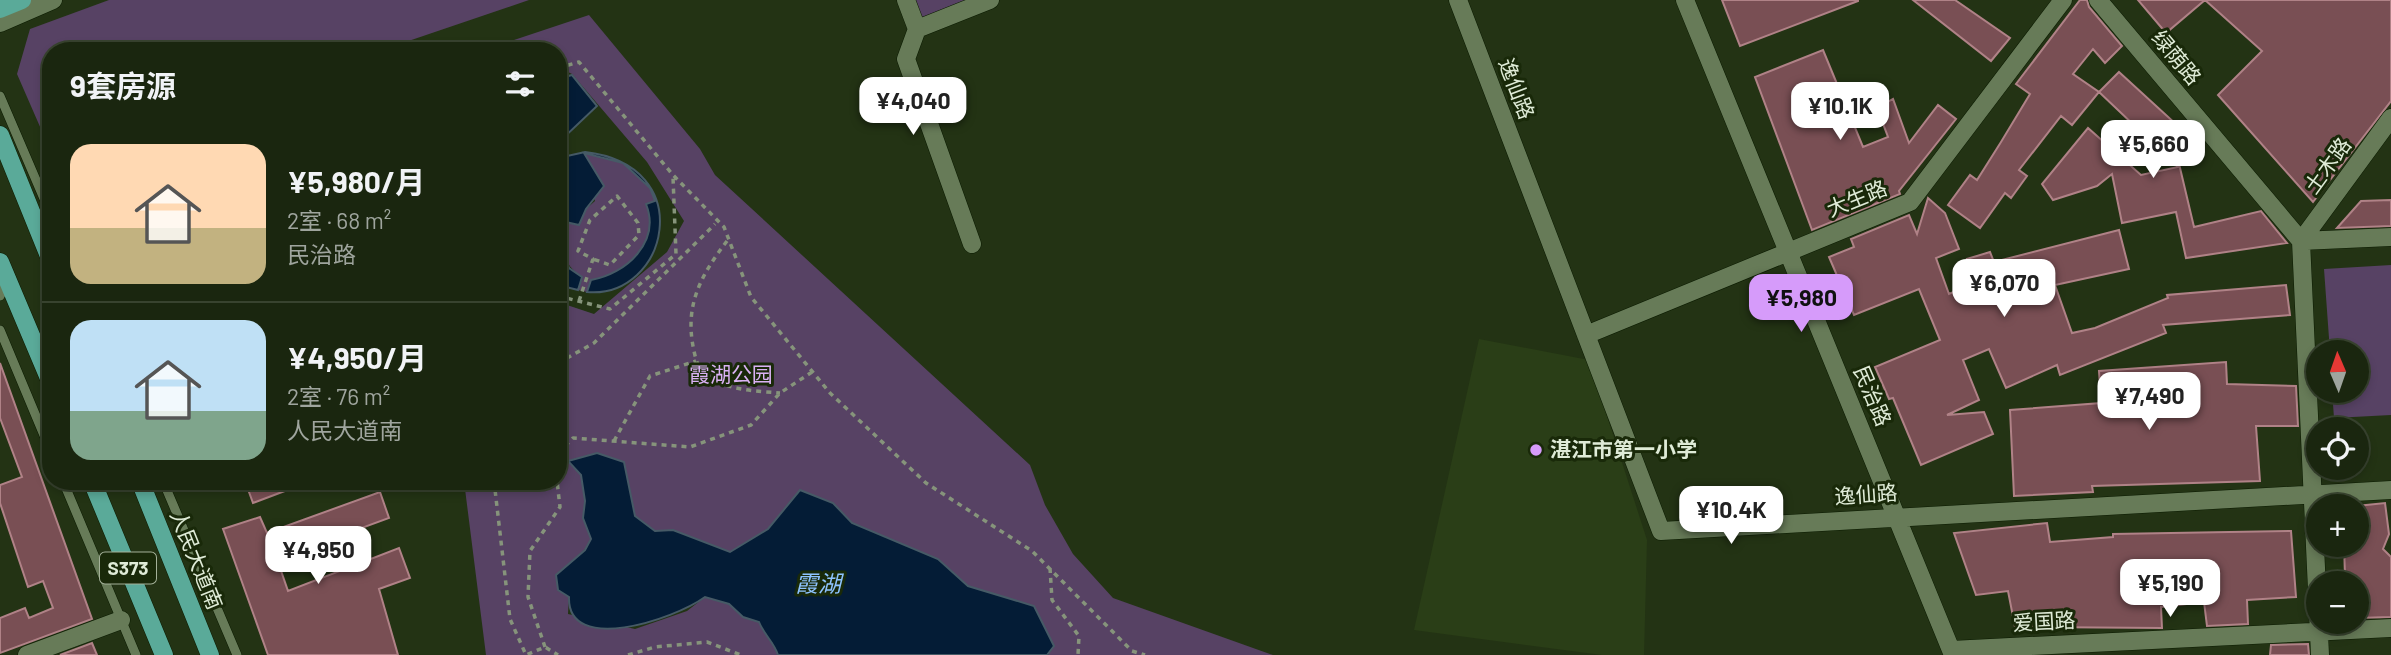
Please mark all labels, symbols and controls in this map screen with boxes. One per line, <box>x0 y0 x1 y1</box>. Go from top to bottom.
street label: 绿荫路 <box>2147 25 2207 89</box>
street label: 逸仙路 <box>1494 55 1540 122</box>
icon: filters <box>501 65 539 103</box>
text: 9套房源 <box>70 67 176 103</box>
pin: ¥4,040 <box>856 78 970 137</box>
pin: ¥10.1K <box>1783 82 1897 142</box>
text: ¥4,040 <box>875 86 951 114</box>
text: ¥10.1K <box>1807 91 1873 119</box>
pin: ¥5,660 <box>2096 120 2210 180</box>
text: ¥5,660 <box>2117 129 2189 157</box>
street label: 土木路 <box>2298 132 2355 198</box>
text: ¥5,980/月 <box>287 163 425 199</box>
icon: home <box>126 172 210 256</box>
street label: 大生路 <box>1823 174 1890 221</box>
text: 2室 · 68 m² <box>287 206 391 234</box>
text: 民治路 <box>287 240 356 268</box>
pin: ¥6,070 <box>1947 260 2061 319</box>
text: ¥6,070 <box>1968 268 2040 296</box>
pin: ¥5,980 <box>1744 274 1858 334</box>
text: ¥5,980 <box>1765 283 1837 311</box>
text: ¥4,950/月 <box>287 339 427 375</box>
north arrow <box>2306 340 2370 402</box>
map controls <box>2306 340 2369 634</box>
icon: home <box>126 348 210 432</box>
park label: 霞湖公园 <box>689 361 773 386</box>
street label: 民治路 <box>1850 362 1897 429</box>
pin: ¥7,490 <box>2092 372 2206 432</box>
text: ¥7,490 <box>2113 381 2185 409</box>
text: 2室 · 76 m² <box>287 382 390 410</box>
text: 人民大道南 <box>287 416 402 444</box>
button: locate <box>2306 417 2369 480</box>
place label: 湛江市第一小学 <box>1550 436 1697 461</box>
marker: 湛江市第一小学 <box>1528 442 1544 458</box>
street label: 逸仙路 <box>1834 479 1898 508</box>
pin: ¥10.4K <box>1674 486 1788 546</box>
button: + <box>2306 494 2369 557</box>
text: ¥10.4K <box>1695 495 1767 523</box>
street label: 人民大道南 <box>166 506 229 613</box>
pin: ¥4,950 <box>261 526 375 586</box>
text: ¥4,950 <box>281 535 355 563</box>
road number: S373 <box>100 552 156 583</box>
pin: ¥5,190 <box>2113 560 2227 619</box>
text: ¥5,190 <box>2136 568 2204 596</box>
water label: 霞湖 <box>795 569 844 597</box>
button: − <box>2306 571 2369 634</box>
street label: 爱国路 <box>2012 606 2076 635</box>

